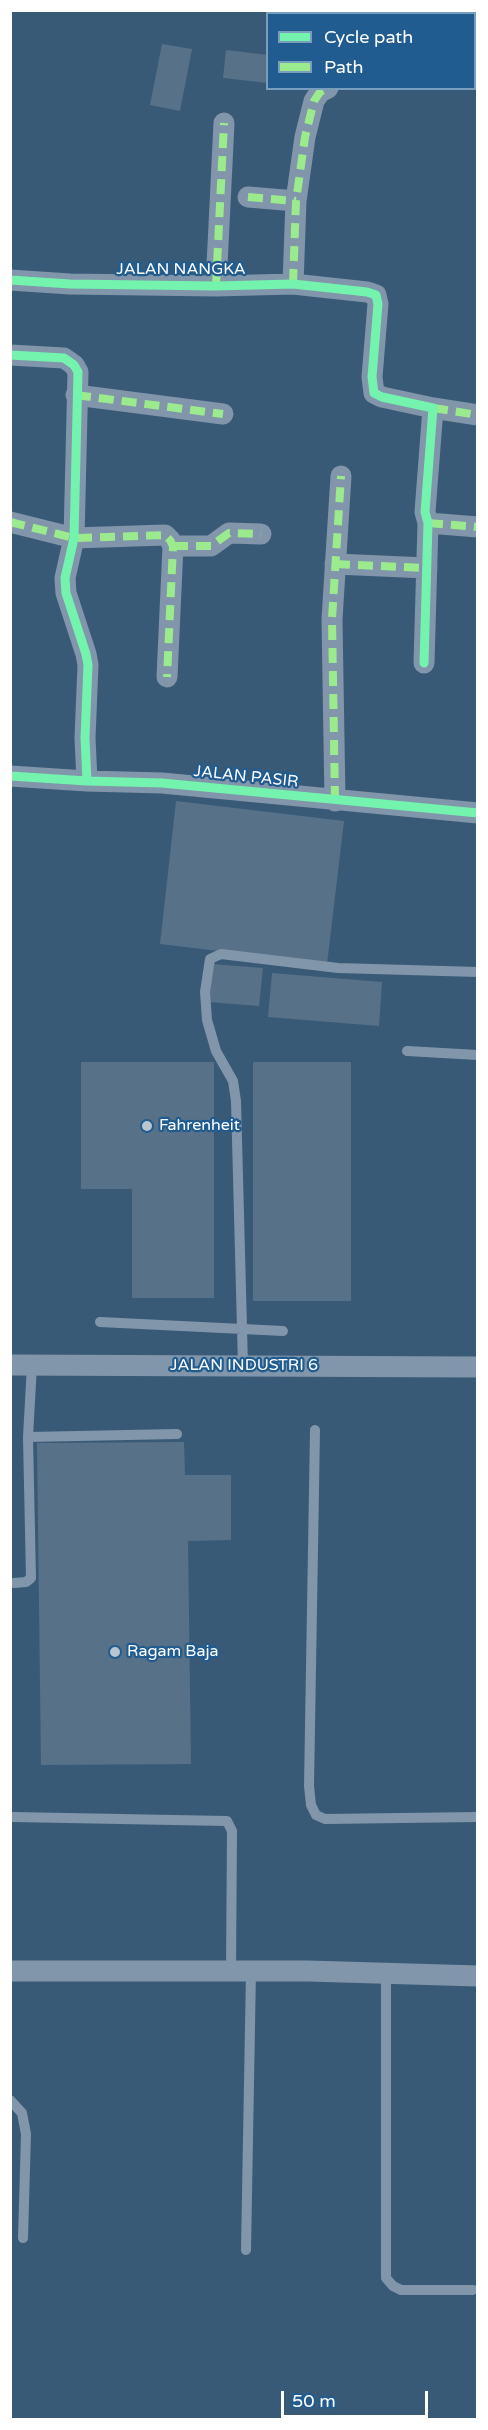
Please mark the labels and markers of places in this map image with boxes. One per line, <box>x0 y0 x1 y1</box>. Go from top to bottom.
place label: Fahrenheit <box>159 1116 240 1136</box>
marker: Fahrenheit <box>140 1119 154 1133</box>
place label: Ragam Baja <box>127 1642 218 1662</box>
marker: Ragam Baja <box>108 1645 122 1659</box>

